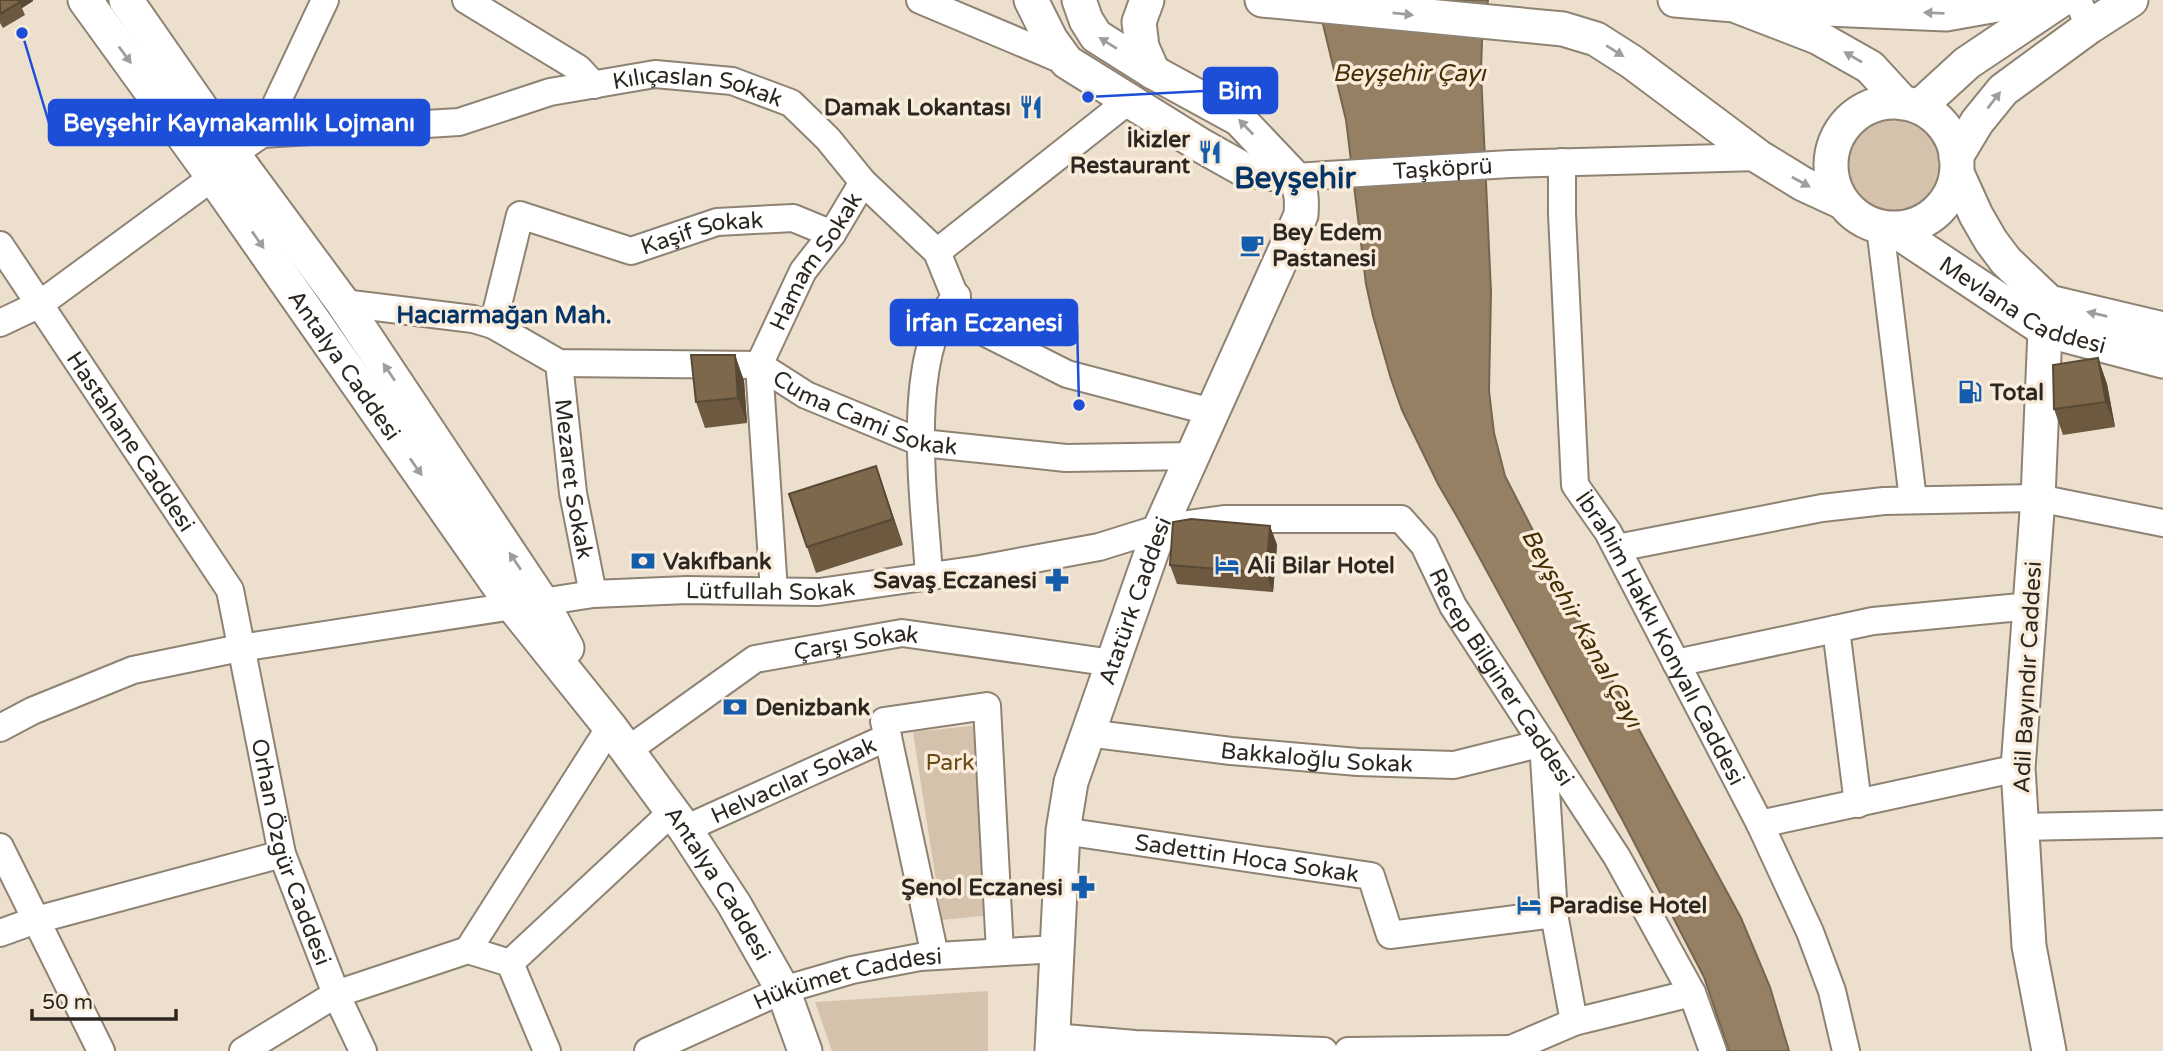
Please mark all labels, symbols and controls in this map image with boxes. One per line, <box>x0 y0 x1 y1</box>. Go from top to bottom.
one-way arrow <box>1392 8 1414 19</box>
one-way arrow <box>1922 8 1944 19</box>
one-way arrow <box>1098 37 1117 50</box>
one-way arrow <box>1606 45 1625 58</box>
one-way arrow <box>118 46 132 64</box>
one-way arrow <box>1844 51 1863 63</box>
water label: Beyşehir Çayı <box>1333 59 1487 88</box>
street label: Kılıçaslan Sokak <box>610 61 786 114</box>
callout: Bim <box>1204 68 1277 113</box>
text: Bim <box>1218 77 1262 106</box>
one-way arrow <box>1987 92 2002 110</box>
restaurant icon: Damak Lokantası <box>1017 93 1045 121</box>
place label: Damak Lokantası <box>824 94 1011 122</box>
callout: Beyşehir Kaymakamlık Lojmanı <box>49 100 429 145</box>
text: Beyşehir Kaymakamlık Lojmanı <box>63 109 415 138</box>
one-way arrow <box>1238 119 1255 136</box>
place label: İkizler Restaurant <box>1070 126 1191 180</box>
restaurant icon: İkizler Restaurant <box>1196 138 1224 166</box>
street label: Taşköprü <box>1392 152 1493 186</box>
district label: Beyşehir <box>1234 160 1357 197</box>
one-way arrow <box>1791 176 1811 188</box>
street label: Hamam Sokak <box>764 187 869 335</box>
street label: Kaşif Sokak <box>637 207 764 262</box>
place label: Bey Edem Pastanesi <box>1272 219 1382 273</box>
one-way arrow <box>251 231 265 249</box>
cafe icon: Bey Edem Pastanesi <box>1238 231 1266 259</box>
street label: Mevlana Caddesi <box>1934 251 2109 360</box>
street label: Antalya Caddesi <box>282 285 406 446</box>
callout: İrfan Eczanesi <box>891 300 1077 345</box>
district label: Hacıarmağan Mah. <box>396 301 612 330</box>
one-way arrow <box>2085 308 2107 319</box>
text: İrfan Eczanesi <box>905 309 1063 338</box>
street label: Hastahane Caddesi <box>60 346 200 537</box>
one-way arrow <box>382 363 396 381</box>
street label: Cuma Cami Sokak <box>767 364 959 462</box>
fuel station icon: Total <box>1956 378 1984 406</box>
place label: Total <box>1989 379 2044 407</box>
street label: Mezaret Sokak <box>548 398 599 562</box>
one-way arrow <box>409 458 423 476</box>
street label: İbrahim Hakkı Konyalı Caddesi <box>1569 486 1750 790</box>
street label: Atatürk Caddesi <box>1093 513 1178 689</box>
water label: Beyşehir Kanal Çayı <box>1515 524 1649 734</box>
bank icon: Vakıfbank <box>629 547 657 575</box>
place label: Vakıfbank <box>663 548 772 576</box>
hotel icon: Ali Bilar Hotel <box>1213 551 1241 579</box>
one-way arrow <box>509 552 522 571</box>
place label: Ali Bilar Hotel <box>1247 552 1395 580</box>
street label: Adil Bayındır Caddesi <box>2008 560 2048 794</box>
street label: Recep Bilginer Caddesi <box>1422 564 1580 792</box>
pharmacy icon: Savaş Eczanesi <box>1043 566 1071 594</box>
place label: Savaş Eczanesi <box>873 567 1037 595</box>
street label: Lütfullah Sokak <box>685 574 857 607</box>
street label: Çarşı Sokak <box>792 619 920 667</box>
bank icon: Denizbank <box>721 693 749 721</box>
place label: Denizbank <box>755 694 870 722</box>
street label: Helvacılar Sokak <box>707 731 881 830</box>
street label: Orhan Özgür Caddesi <box>245 736 337 970</box>
street label: Bakkaloğlu Sokak <box>1219 737 1413 779</box>
park label: Park <box>925 749 975 777</box>
street label: Antalya Caddesi <box>658 801 776 966</box>
street label: Sadettin Hoca Sokak <box>1133 829 1361 889</box>
pharmacy icon: Şenol Eczanesi <box>1069 873 1097 901</box>
place label: Şenol Eczanesi <box>901 874 1063 902</box>
hotel icon: Paradise Hotel <box>1515 891 1543 919</box>
place label: Paradise Hotel <box>1549 892 1707 920</box>
street label: Hükümet Caddesi <box>749 943 943 1017</box>
scale bar <box>32 978 175 1022</box>
text: 50 m <box>42 990 93 1015</box>

